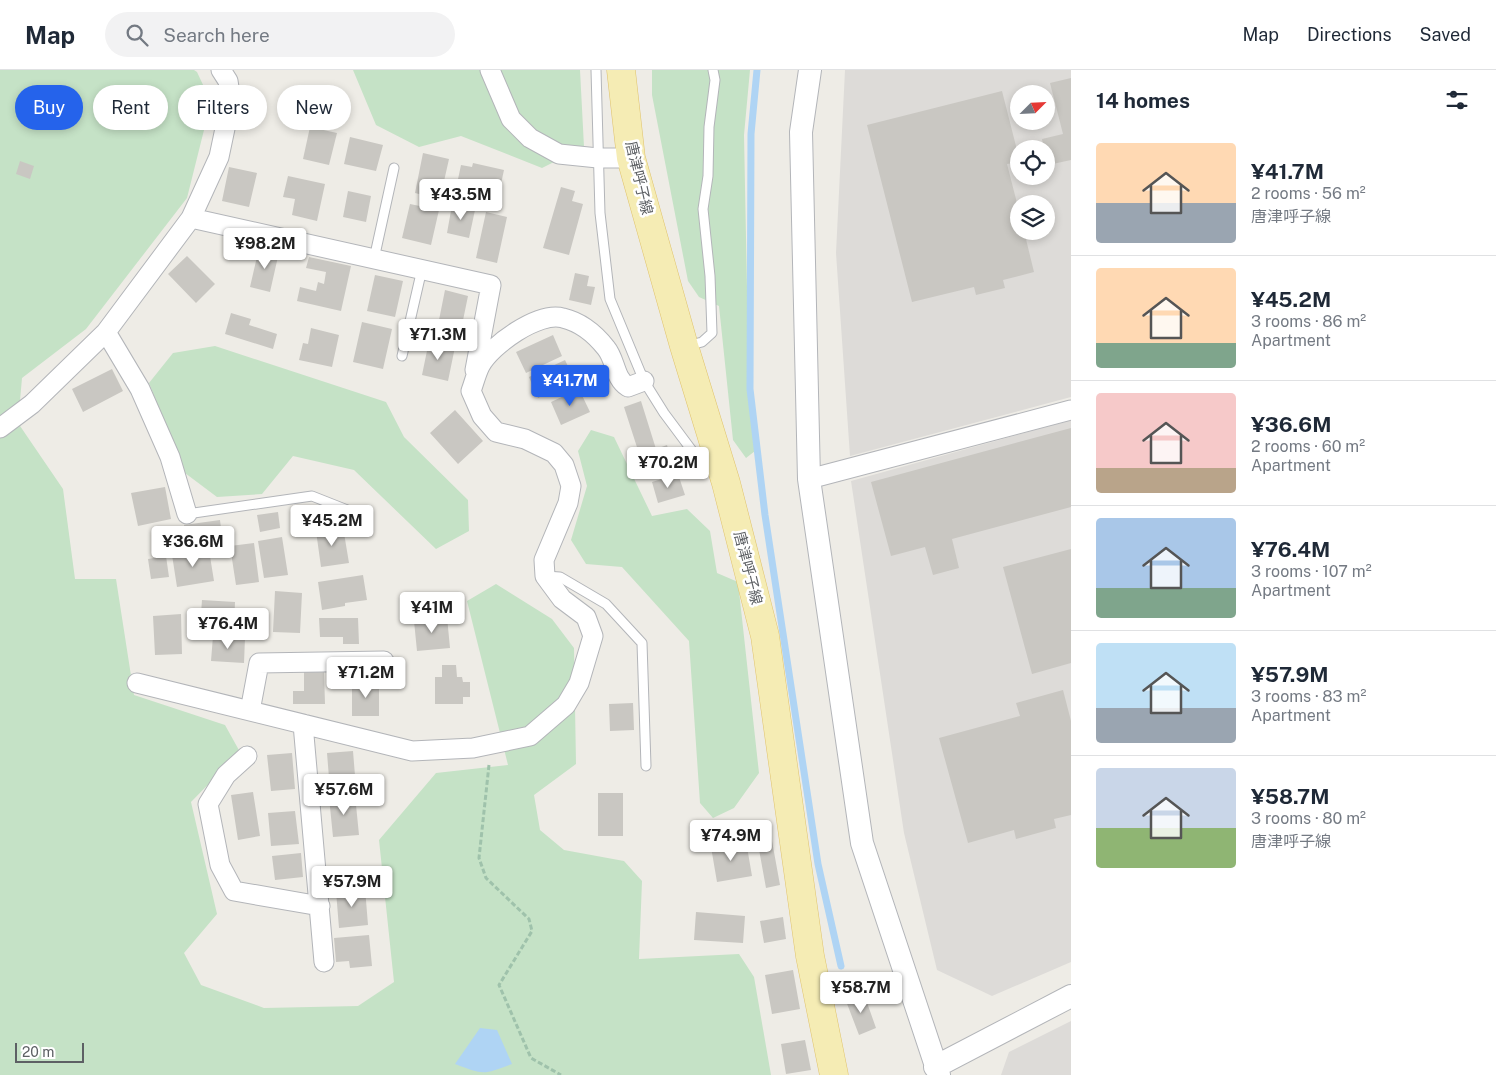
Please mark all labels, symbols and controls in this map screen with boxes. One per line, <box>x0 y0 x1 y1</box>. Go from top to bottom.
search box <box>105 12 455 57</box>
text: Map <box>25 21 75 49</box>
icon: search <box>123 21 151 49</box>
text: Search here <box>163 24 270 46</box>
text: Map <box>1242 24 1279 45</box>
text: Directions <box>1307 24 1392 45</box>
text: Saved <box>1420 24 1471 45</box>
chip: Buy <box>15 85 83 130</box>
chip: Rent <box>93 85 168 130</box>
chip: Filters <box>178 85 267 130</box>
chip: New <box>277 85 351 130</box>
north arrow <box>1010 85 1055 130</box>
map controls <box>1010 85 1055 240</box>
icon: filters <box>1443 86 1471 114</box>
text: 14 homes <box>1096 88 1190 113</box>
street label: 唐津呼子線 <box>623 139 656 216</box>
button: locate <box>1010 140 1055 185</box>
text: ¥41.7M <box>1251 159 1324 184</box>
icon: home <box>1136 163 1196 223</box>
pin: ¥43.5M <box>420 178 502 221</box>
text: 2 rooms · 56 m² <box>1251 184 1366 203</box>
text: ¥43.5M <box>430 185 492 204</box>
button: layers <box>1010 195 1055 240</box>
text: 唐津呼子線 <box>1251 207 1331 226</box>
pin: ¥98.2M <box>224 228 306 270</box>
text: ¥98.2M <box>234 234 296 253</box>
text: ¥45.2M <box>1251 287 1331 312</box>
icon: home <box>1136 288 1196 348</box>
text: 3 rooms · 86 m² <box>1251 312 1366 331</box>
pin: ¥71.3M <box>397 318 479 361</box>
text: ¥71.3M <box>409 325 467 344</box>
text: Apartment <box>1251 331 1331 350</box>
pin: ¥41.7M <box>529 364 611 407</box>
text: ¥41.7M <box>542 371 598 390</box>
text: ¥36.6M <box>1251 412 1331 437</box>
icon: home <box>1136 413 1196 473</box>
text: 2 rooms · 60 m² <box>1251 437 1365 456</box>
pin: ¥70.2M <box>627 446 709 489</box>
text: ¥70.2M <box>638 453 698 472</box>
text: Apartment <box>1251 456 1331 475</box>
pin: ¥45.2M <box>291 504 373 547</box>
text: ¥45.2M <box>301 511 363 530</box>
pin: ¥36.6M <box>152 526 234 568</box>
street label: 唐津呼子線 <box>731 529 766 606</box>
text: ¥36.6M <box>162 532 224 551</box>
text: ¥76.4M <box>1251 537 1330 562</box>
icon: home <box>1136 538 1196 598</box>
text: 3 rooms · 107 m² <box>1251 562 1372 581</box>
text: Apartment <box>1251 581 1331 600</box>
pin: ¥41M <box>402 592 462 634</box>
text: ¥41M <box>411 598 453 617</box>
pin: ¥76.4M <box>187 608 269 650</box>
text: ¥76.4M <box>198 614 258 633</box>
pin: ¥71.2M <box>325 656 407 699</box>
text: ¥57.9M <box>1251 662 1329 687</box>
text: ¥71.2M <box>337 663 395 682</box>
icon: home <box>1136 663 1196 723</box>
text: 3 rooms · 83 m² <box>1251 687 1366 706</box>
text: Apartment <box>1251 706 1331 725</box>
pin: ¥57.6M <box>303 774 385 816</box>
text: ¥57.6M <box>314 780 374 799</box>
text: ¥58.7M <box>1251 784 1329 809</box>
icon: home <box>1136 788 1196 848</box>
text: 3 rooms · 80 m² <box>1251 809 1366 828</box>
pin: ¥74.9M <box>690 820 772 862</box>
text: ¥74.9M <box>701 826 761 845</box>
text: 唐津呼子線 <box>1251 832 1331 851</box>
pin: ¥57.9M <box>311 866 393 908</box>
text: ¥57.9M <box>322 872 382 891</box>
pin: ¥58.7M <box>820 972 902 1014</box>
text: ¥58.7M <box>831 978 891 997</box>
scale bar <box>15 1040 84 1063</box>
text: 20 m <box>22 1044 54 1060</box>

